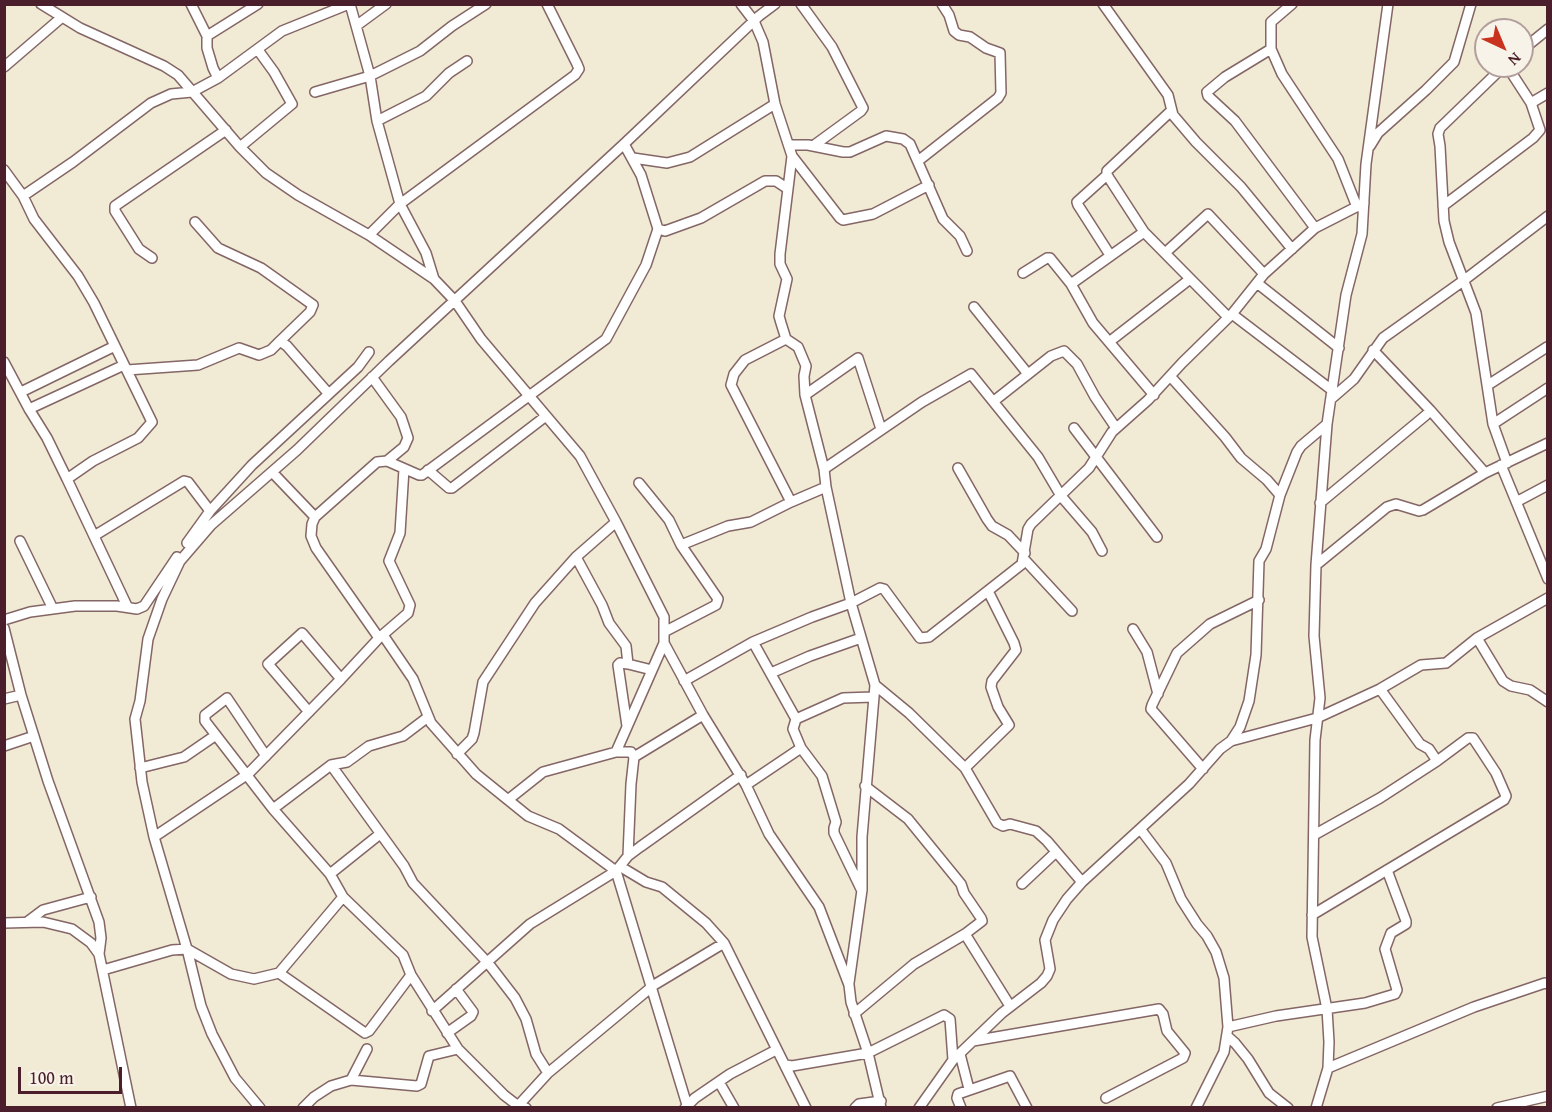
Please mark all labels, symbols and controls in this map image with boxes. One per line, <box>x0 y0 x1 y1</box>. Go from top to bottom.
north arrow <box>1474 18 1534 78</box>
text: N <box>1503 47 1527 72</box>
scale bar <box>21 1055 124 1093</box>
text: 100 m <box>29 1064 74 1091</box>

